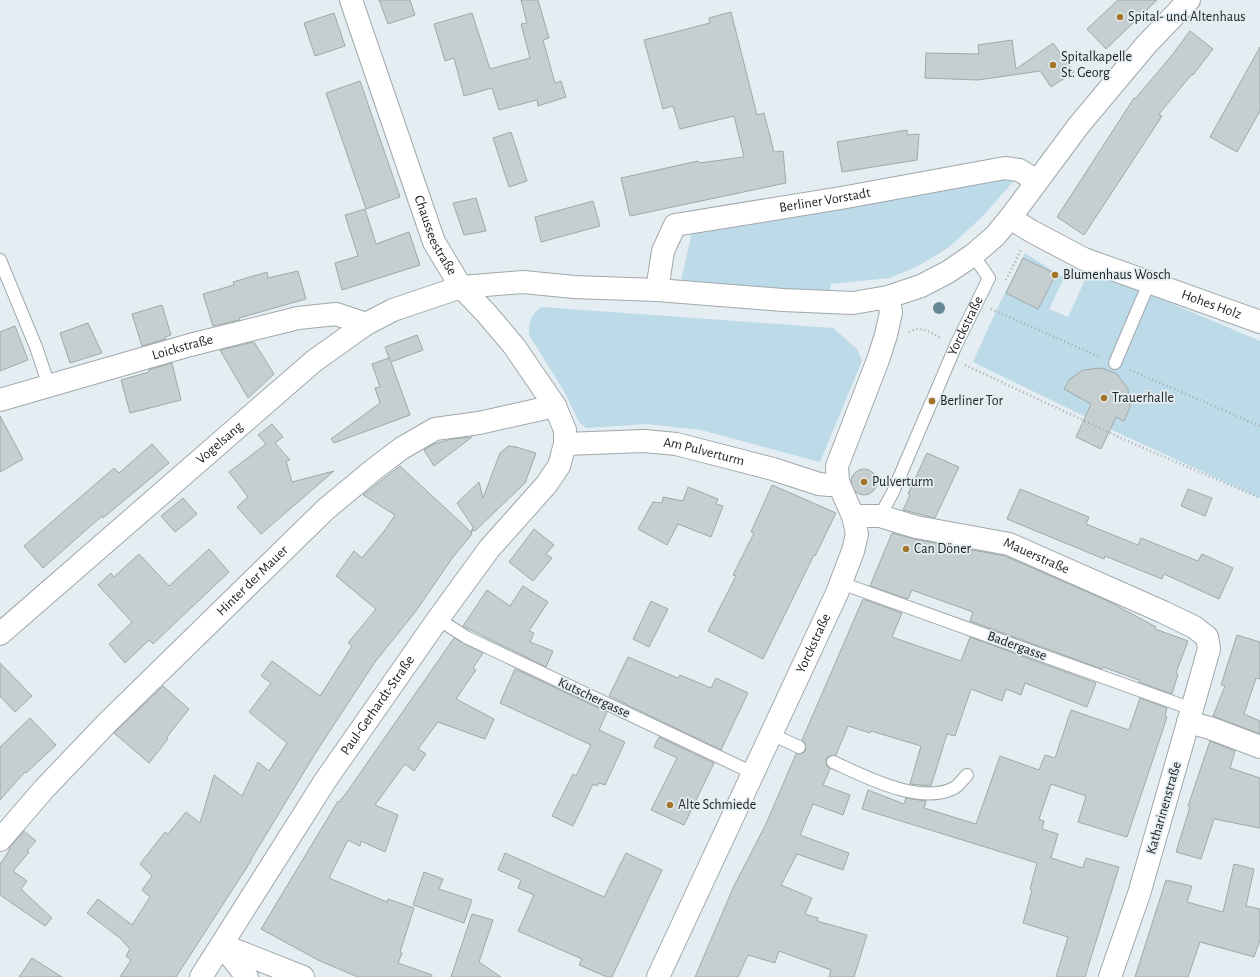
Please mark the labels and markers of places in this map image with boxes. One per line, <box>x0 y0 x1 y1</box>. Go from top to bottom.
place label: Spital- und Altenhaus <box>1128 10 1245 24</box>
marker: Spital- und Altenhaus <box>1115 12 1125 22</box>
place label: Spitalkapelle St. Georg <box>1061 50 1132 80</box>
marker: Spitalkapelle St. Georg <box>1048 60 1058 70</box>
place label: Blumenhaus Wosch <box>1063 268 1171 282</box>
marker: Blumenhaus Wosch <box>1050 270 1060 280</box>
place label: Trauerhalle <box>1112 391 1174 405</box>
marker: Trauerhalle <box>1099 393 1109 403</box>
place label: Berliner Tor <box>940 394 1003 408</box>
marker: Berliner Tor <box>927 396 937 406</box>
place label: Pulverturm <box>872 475 934 489</box>
marker: Pulverturm <box>859 477 869 487</box>
place label: Can Döner <box>914 542 972 556</box>
marker: Can Döner <box>901 544 911 554</box>
place label: Alte Schmiede <box>678 798 756 812</box>
marker: Alte Schmiede <box>665 800 675 810</box>

